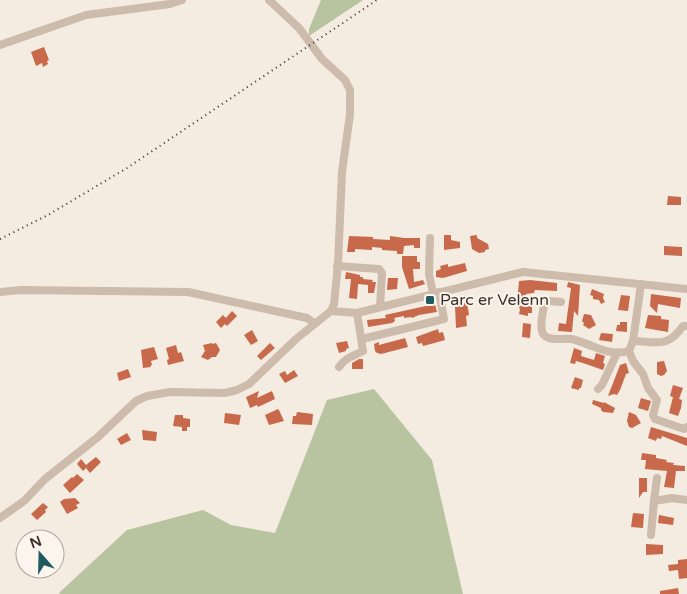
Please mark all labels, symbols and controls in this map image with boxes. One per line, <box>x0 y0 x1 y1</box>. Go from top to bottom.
place label: Parc er Velenn <box>440 290 549 310</box>
marker: Parc er Velenn <box>424 294 436 306</box>
north arrow <box>15 529 65 579</box>
text: N <box>28 532 44 552</box>

